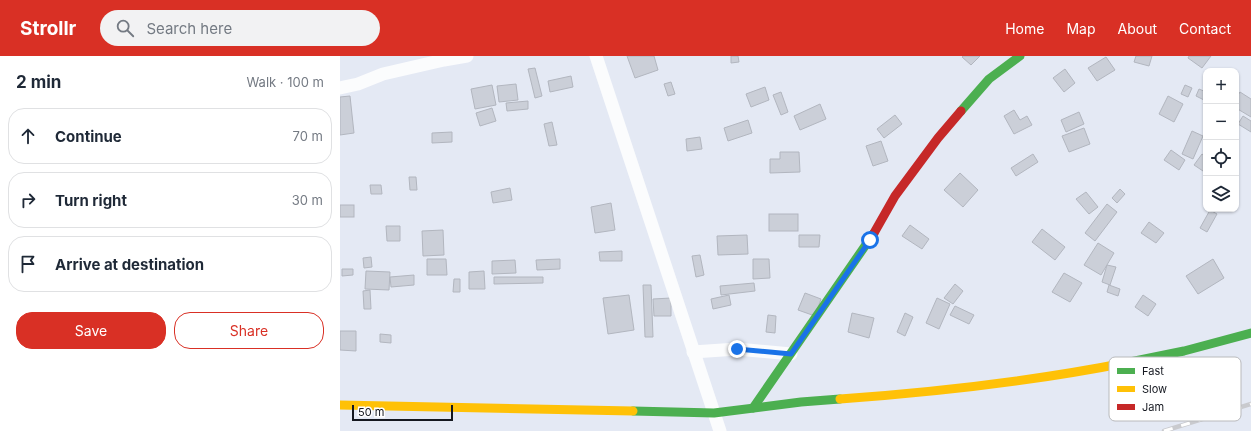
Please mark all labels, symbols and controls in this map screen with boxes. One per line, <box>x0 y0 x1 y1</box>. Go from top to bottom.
search box <box>100 10 380 46</box>
text: Strollr <box>20 17 76 40</box>
icon: search <box>114 17 136 39</box>
text: Search here <box>146 19 232 38</box>
text: Home <box>1005 20 1044 37</box>
text: Map <box>1066 20 1096 37</box>
text: About <box>1118 20 1157 37</box>
text: Contact <box>1179 20 1231 37</box>
map controls <box>1203 68 1239 212</box>
button: + <box>1203 68 1239 104</box>
text: 2 min <box>16 72 61 92</box>
text: Walk · 100 m <box>246 74 324 90</box>
button: − <box>1203 104 1239 140</box>
icon: ahead <box>17 125 39 147</box>
text: Continue <box>55 127 122 146</box>
text: 70 m <box>293 128 323 144</box>
button: locate <box>1203 140 1239 176</box>
button: layers <box>1203 176 1239 212</box>
icon: right <box>17 189 39 211</box>
text: Turn right <box>55 191 127 210</box>
text: 30 m <box>292 192 323 208</box>
route start <box>861 231 879 249</box>
icon: arrive <box>17 253 39 275</box>
text: Arrive at destination <box>55 255 204 274</box>
button: Save <box>16 312 166 349</box>
button: Share <box>174 312 324 349</box>
route end <box>728 340 746 358</box>
legend <box>1109 357 1241 421</box>
text: Fast <box>1142 364 1164 378</box>
text: Slow <box>1142 382 1167 396</box>
text: Jam <box>1142 400 1164 414</box>
scale bar <box>352 403 453 422</box>
text: 50 m <box>358 405 384 419</box>

